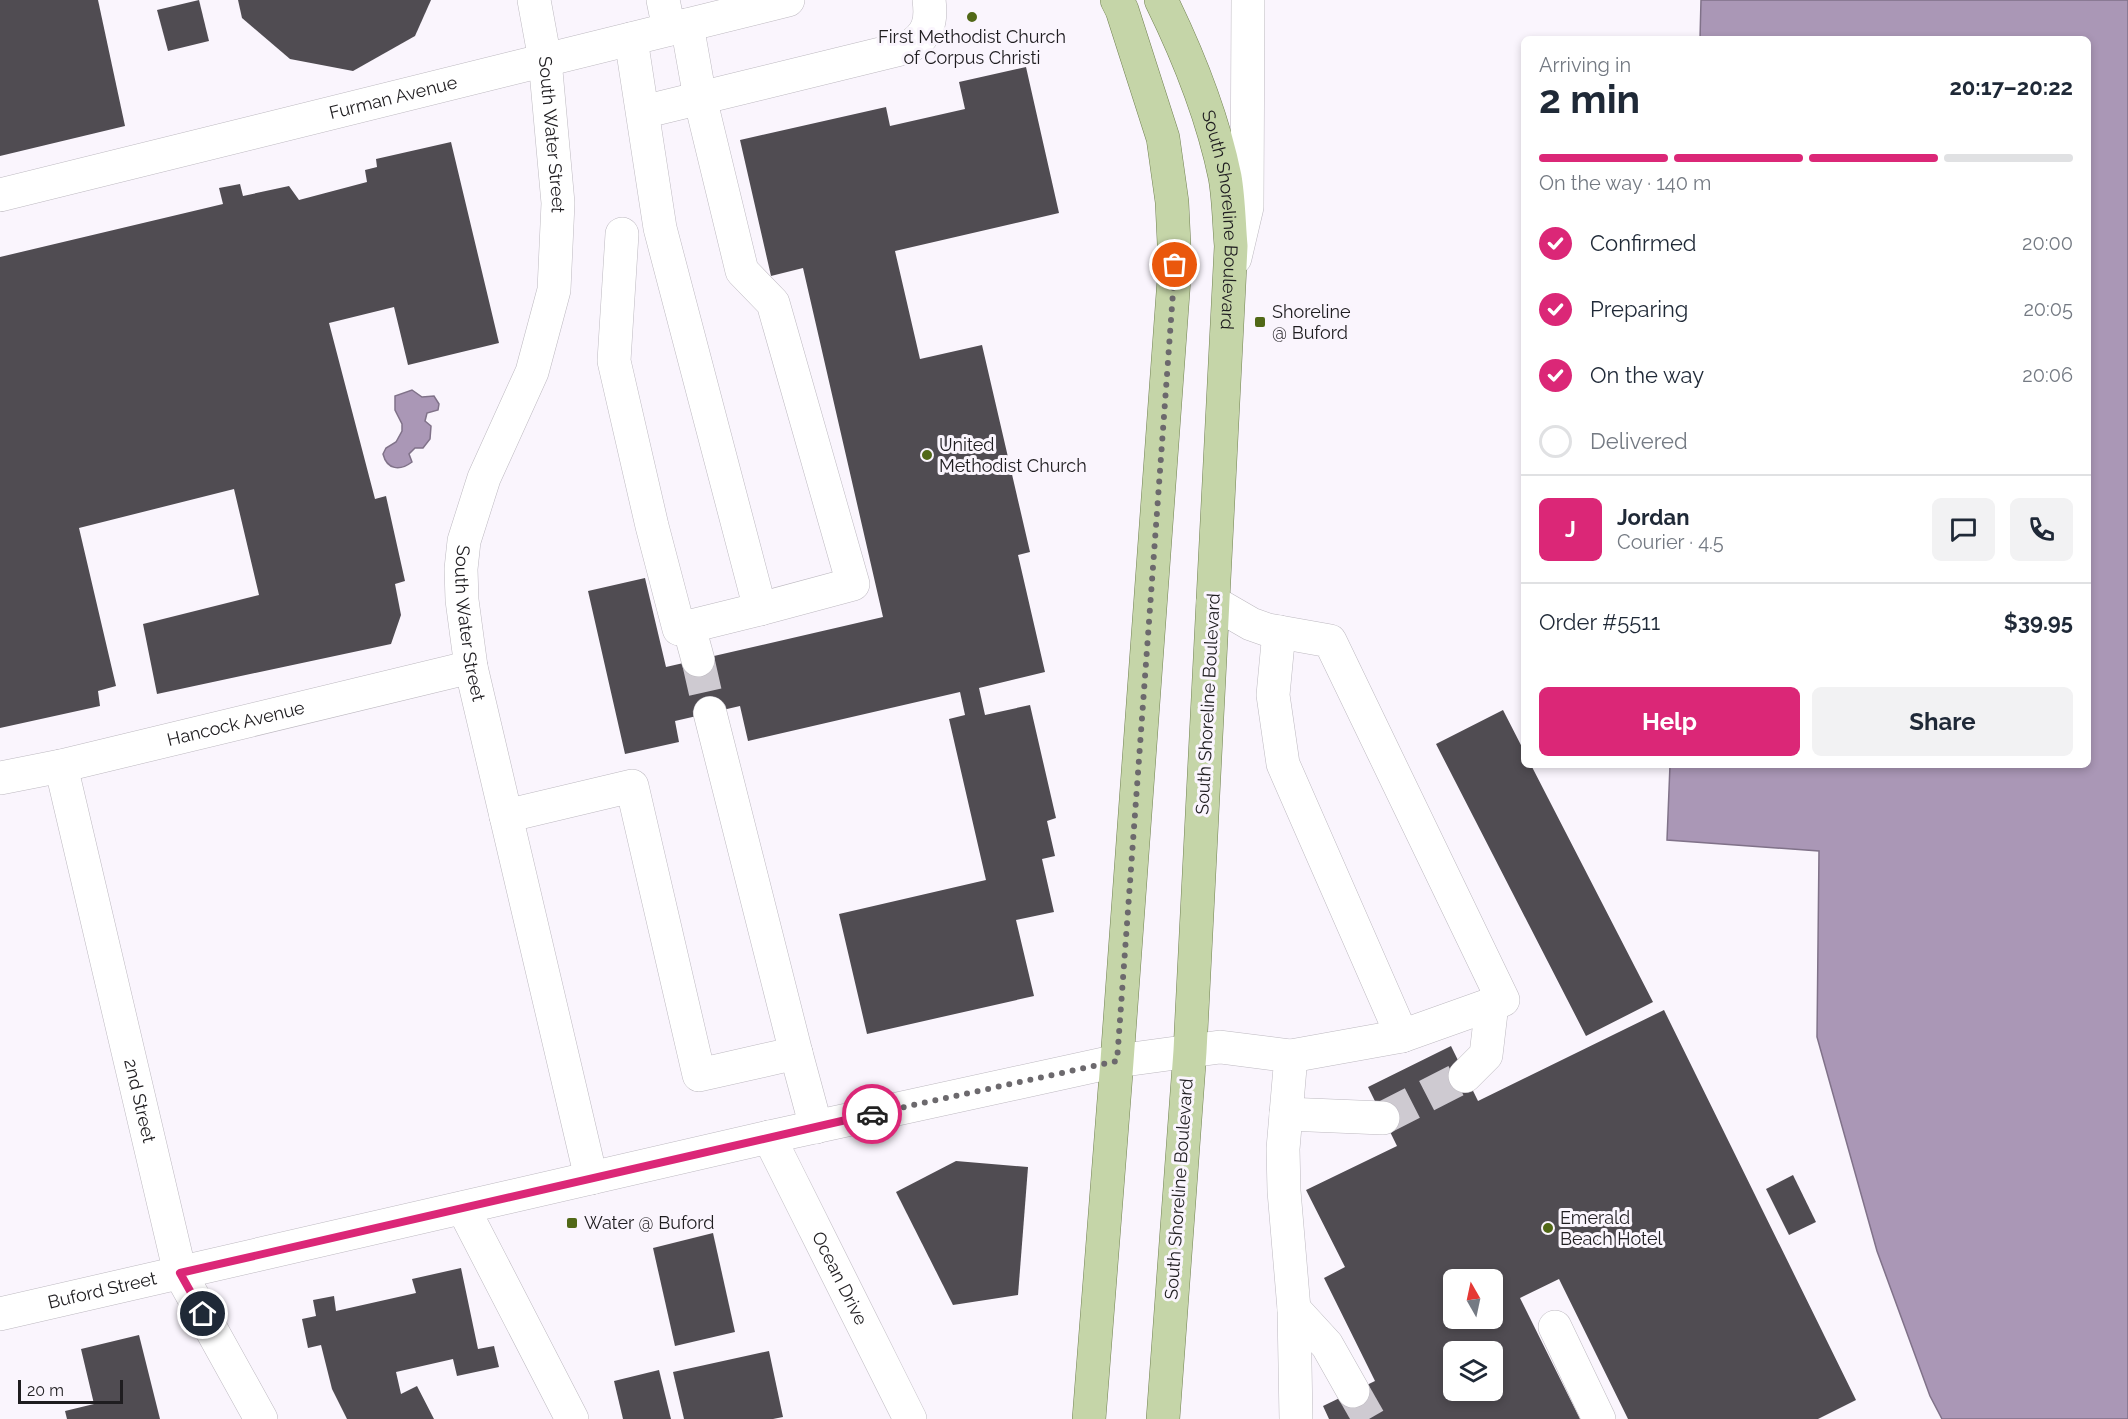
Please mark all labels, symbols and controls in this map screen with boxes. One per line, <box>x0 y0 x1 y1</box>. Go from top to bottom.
marker: First Methodist Church of Corpus Christi <box>965 10 979 24</box>
place label: First Methodist Church of Corpus Christi <box>878 26 1066 68</box>
text: Arriving in <box>1539 53 1631 77</box>
street label: South Water Street <box>535 55 569 214</box>
street label: Furman Avenue <box>327 71 460 123</box>
text: 20:17–20:22 <box>1949 74 2073 100</box>
text: 2 min <box>1539 76 1640 122</box>
street label: South Shoreline Boulevard <box>1198 107 1242 330</box>
text: On the way · 140 m <box>1539 171 1711 195</box>
icon: check <box>1539 227 1572 260</box>
text: Confirmed <box>1590 230 1697 256</box>
text: 20:00 <box>2022 231 2073 255</box>
pin <box>1149 239 1200 290</box>
icon: bag <box>1158 248 1191 281</box>
icon: check <box>1539 293 1572 326</box>
text: Preparing <box>1590 296 1688 322</box>
text: 20:05 <box>2023 297 2073 321</box>
place label: Shoreline @ Buford <box>1272 301 1351 343</box>
marker: Shoreline @ Buford <box>1253 315 1267 329</box>
icon: check <box>1539 359 1572 392</box>
text: On the way <box>1590 362 1704 388</box>
text: 20:06 <box>2022 363 2073 387</box>
text: Delivered <box>1590 428 1688 454</box>
place label: United Methodist Church <box>939 434 1087 476</box>
marker: United Methodist Church <box>920 448 934 462</box>
button: chat <box>1932 498 1995 561</box>
button: phone <box>2010 498 2073 561</box>
text: Jordan <box>1617 504 1689 530</box>
text: J <box>1565 516 1576 542</box>
text: Courier · 4.5 <box>1617 530 1724 554</box>
street label: South Water Street <box>451 544 490 703</box>
street label: South Shoreline Boulevard <box>1191 593 1224 815</box>
text: Order #5511 <box>1539 609 1660 635</box>
text: $39.95 <box>2004 609 2073 635</box>
button: Help <box>1539 687 1800 756</box>
button: Share <box>1812 687 2073 756</box>
street label: Hancock Avenue <box>165 696 307 750</box>
street label: 2nd Street <box>120 1057 160 1145</box>
street label: South Shoreline Boulevard <box>1160 1078 1197 1300</box>
courier <box>842 1084 902 1144</box>
icon: car <box>856 1098 889 1131</box>
place label: Emerald Beach Hotel <box>1560 1207 1662 1249</box>
place label: Water @ Buford <box>584 1212 715 1233</box>
marker: Water @ Buford <box>565 1216 579 1230</box>
marker: Emerald Beach Hotel <box>1541 1221 1555 1235</box>
street label: Ocean Drive <box>808 1228 872 1329</box>
street label: Buford Street <box>46 1267 159 1313</box>
north arrow <box>1443 1269 1503 1329</box>
map controls <box>1443 1269 1503 1401</box>
pin <box>177 1288 228 1339</box>
icon: home <box>186 1297 219 1330</box>
button: layers <box>1443 1341 1503 1401</box>
scale bar <box>18 1377 123 1404</box>
text: 20 m <box>27 1381 64 1400</box>

